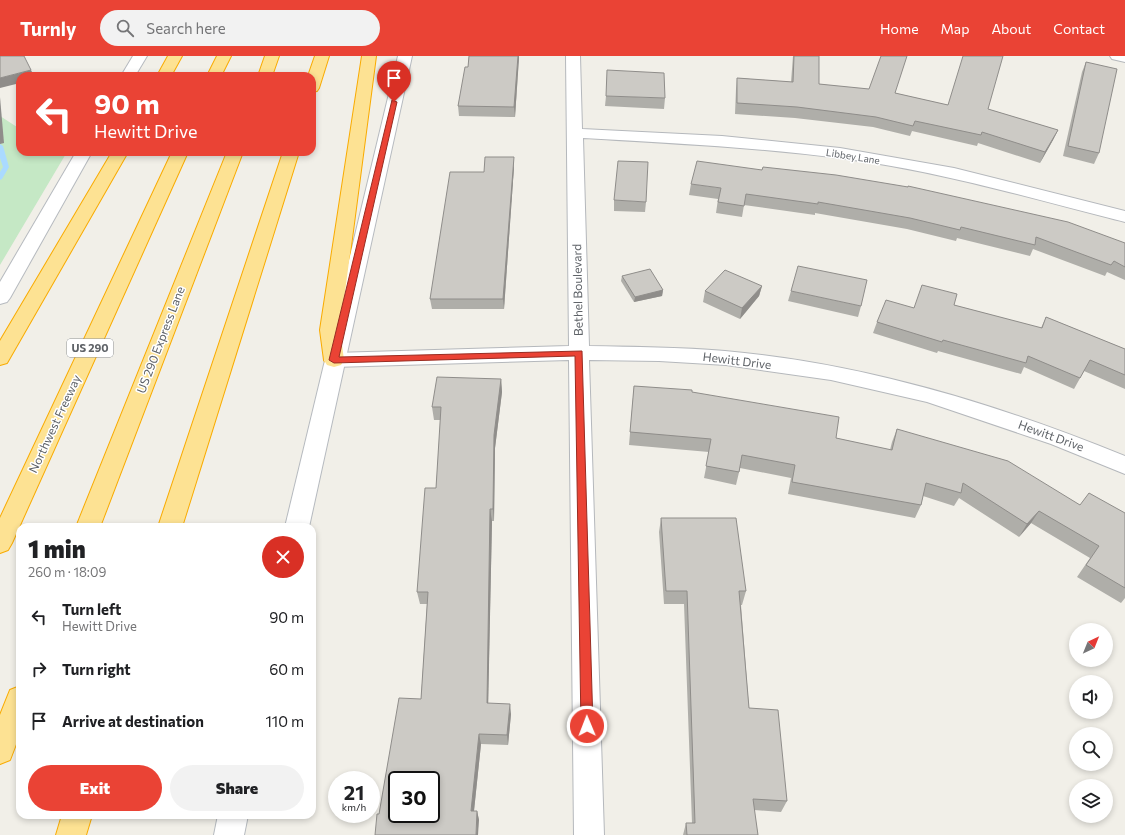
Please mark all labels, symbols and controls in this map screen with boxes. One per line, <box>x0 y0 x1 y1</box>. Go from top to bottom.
search box <box>100 10 380 46</box>
text: Turnly <box>20 17 76 40</box>
icon: search <box>114 17 136 39</box>
text: Search here <box>146 19 226 37</box>
text: Home <box>880 20 919 37</box>
text: Map <box>941 20 969 37</box>
text: About <box>991 20 1031 37</box>
text: Contact <box>1053 20 1105 37</box>
pin <box>377 61 411 102</box>
icon: arrive <box>383 67 405 89</box>
text: 90 m <box>94 86 160 120</box>
icon: left <box>28 88 80 140</box>
text: Hewitt Drive <box>94 120 197 142</box>
street label: Libbey Lane <box>825 146 881 166</box>
street label: Bethel Boulevard <box>569 244 585 336</box>
street label: US 290 Express Lane <box>133 284 187 395</box>
road number: US 290 <box>67 339 113 357</box>
street label: Hewitt Drive <box>702 349 772 371</box>
street label: Northwest Freeway <box>25 372 83 475</box>
street label: Hewitt Drive <box>1017 417 1086 453</box>
text: 1 min <box>28 534 86 563</box>
button: close <box>262 536 304 578</box>
text: 260 m · 18:09 <box>28 564 106 580</box>
text: Turn left <box>62 600 121 618</box>
icon: left <box>28 606 50 628</box>
text: 90 m <box>269 608 304 626</box>
text: Hewitt Drive <box>62 618 137 634</box>
north arrow <box>1069 623 1113 667</box>
map controls <box>1069 623 1113 823</box>
icon: right <box>28 658 50 680</box>
text: Turn right <box>62 660 131 678</box>
text: 60 m <box>269 660 304 678</box>
button: sound <box>1069 675 1113 719</box>
position arrow <box>566 705 608 747</box>
icon: arrive <box>28 710 50 732</box>
text: Arrive at destination <box>62 712 204 730</box>
text: 110 m <box>265 712 304 730</box>
button: search <box>1069 727 1113 771</box>
button: Exit <box>28 765 162 811</box>
button: Share <box>170 765 304 811</box>
speed limit sign: 30 <box>388 771 440 823</box>
button: layers <box>1069 779 1113 823</box>
text: 21 <box>344 780 364 804</box>
text: km/h <box>342 801 366 813</box>

